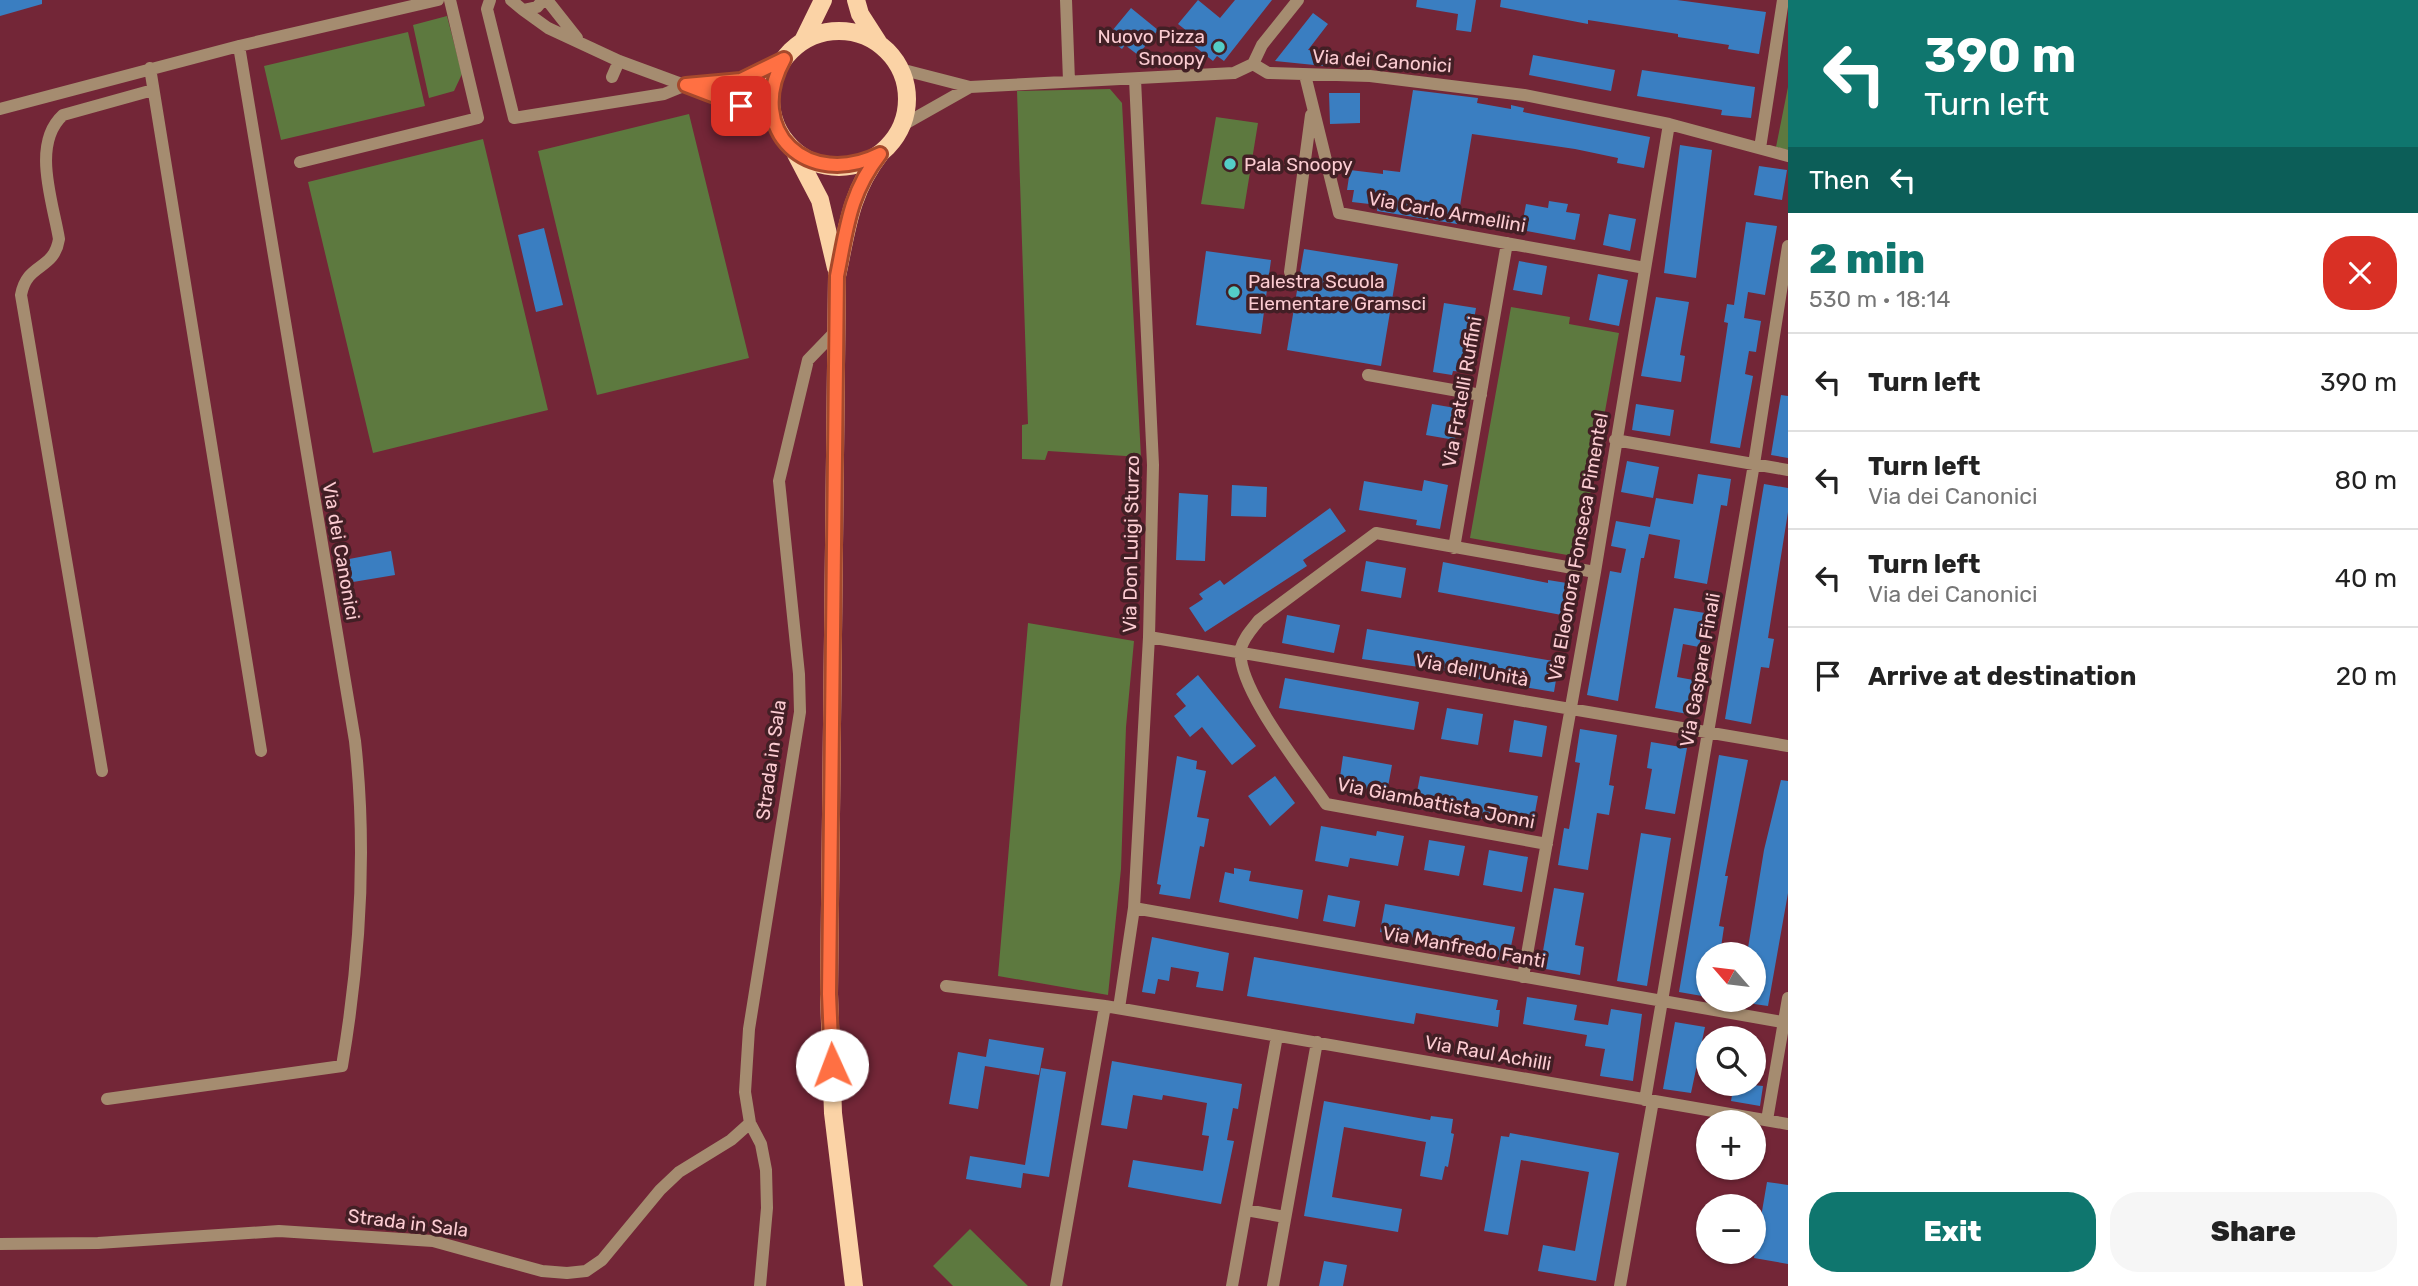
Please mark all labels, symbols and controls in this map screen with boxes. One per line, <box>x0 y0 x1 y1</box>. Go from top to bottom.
place label: Nuovo Pizza Snoopy <box>1097 25 1205 70</box>
text: 390 m <box>1924 26 2076 84</box>
icon: left <box>1809 28 1900 119</box>
marker: Nuovo Pizza Snoopy <box>1211 39 1227 55</box>
street label: Via dei Canonici <box>1311 45 1453 77</box>
pin <box>711 76 771 136</box>
text: Turn left <box>1924 85 2049 123</box>
icon: arrive <box>722 87 760 125</box>
place label: Pala Snoopy <box>1244 153 1353 176</box>
marker: Pala Snoopy <box>1222 156 1238 172</box>
icon: left <box>1884 161 1922 199</box>
text: Then <box>1809 165 1870 196</box>
street label: Via Carlo Armellini <box>1366 187 1528 237</box>
text: 2 min <box>1809 234 1925 284</box>
button: close <box>2323 236 2397 310</box>
place label: Palestra Scuola Elementare Gramsci <box>1248 270 1426 315</box>
marker: Palestra Scuola Elementare Gramsci <box>1226 284 1242 300</box>
text: 530 m · 18:14 <box>1809 285 1951 313</box>
street label: Via Fratelli Ruffini <box>1437 315 1487 469</box>
icon: left <box>1809 363 1847 401</box>
text: Turn left <box>1868 367 1980 398</box>
text: 390 m <box>2320 367 2397 398</box>
street label: Via Eleonora Fonseca Pimentel <box>1543 411 1613 683</box>
text: Turn left <box>1868 451 1980 482</box>
street label: Via Don Luigi Sturzo <box>1118 455 1144 633</box>
icon: left <box>1809 461 1847 499</box>
text: 80 m <box>2334 465 2397 496</box>
street label: Via dei Canonici <box>318 480 364 622</box>
text: Via dei Canonici <box>1868 482 2038 510</box>
text: Turn left <box>1868 549 1980 580</box>
icon: left <box>1809 559 1847 597</box>
text: 40 m <box>2335 563 2397 594</box>
text: Via dei Canonici <box>1868 580 2038 608</box>
street label: Via Gaspare Finali <box>1675 591 1725 749</box>
street label: Via dell'Unità <box>1413 649 1531 691</box>
icon: arrive <box>1809 657 1847 695</box>
text: Arrive at destination <box>1868 661 2136 692</box>
text: 20 m <box>2336 661 2397 692</box>
street label: Strada in Sala <box>751 698 791 822</box>
street label: Via Giambattista Jonni <box>1335 773 1537 833</box>
street label: Via Manfredo Fanti <box>1381 921 1547 973</box>
north arrow <box>1696 942 1766 1012</box>
map controls <box>1696 942 1766 1264</box>
button: search <box>1696 1026 1766 1096</box>
position arrow <box>795 1028 869 1102</box>
street label: Via Raul Achilli <box>1423 1031 1553 1075</box>
button: + <box>1696 1110 1766 1180</box>
button: Exit <box>1809 1192 2096 1272</box>
button: Share <box>2110 1192 2397 1272</box>
button: − <box>1696 1194 1766 1264</box>
street label: Strada in Sala <box>346 1204 470 1242</box>

